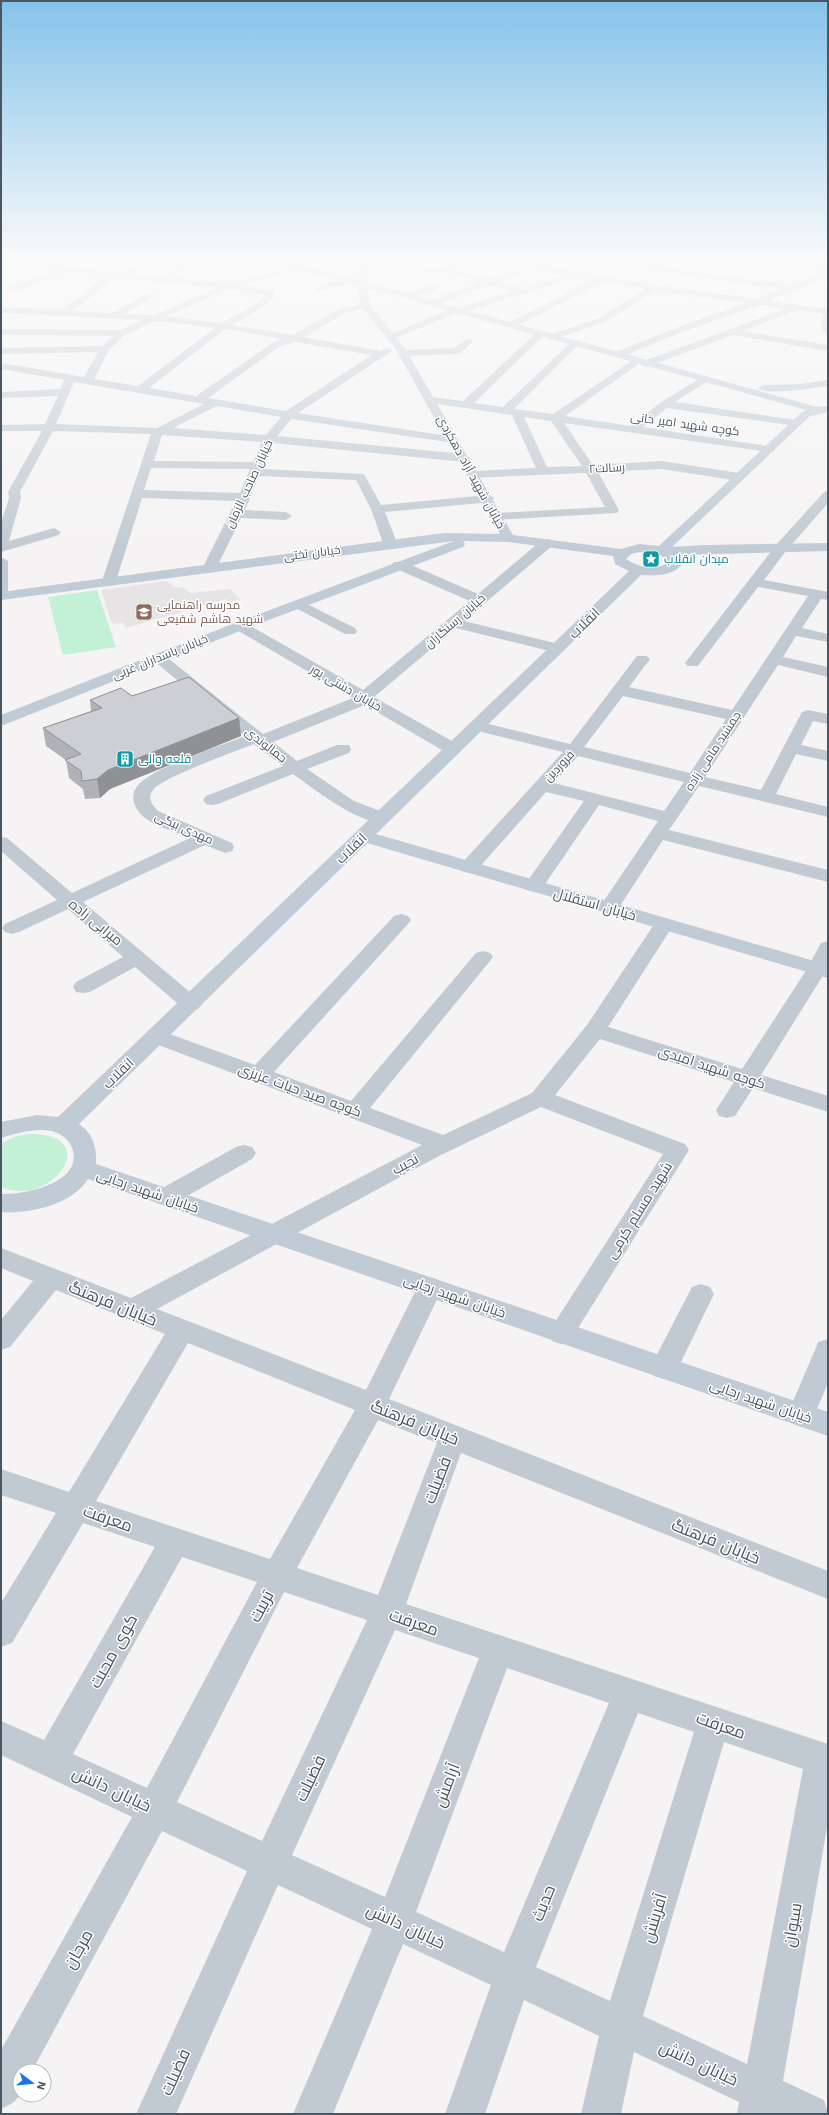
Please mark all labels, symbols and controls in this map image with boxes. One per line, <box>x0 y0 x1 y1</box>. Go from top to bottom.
street label: کوچه شهید امیر خانی <box>629 409 741 441</box>
street label: خیابان شهید آزاد دهکردی <box>434 413 508 531</box>
street label: خیابان صاحب الزمان <box>222 438 276 530</box>
street label: رسالت۲ <box>589 460 625 476</box>
street label: خیابان تختی <box>283 543 341 563</box>
place icon: میدان انقلاب <box>641 549 661 569</box>
place label: میدان انقلاب <box>664 552 729 566</box>
street label: خیابان رستگاران <box>422 591 488 651</box>
place label: مدرسه راهنمایی شهید هاشم شفیعی <box>157 598 263 627</box>
school or university icon: مدرسه راهنمایی شهید هاشم شفیعی <box>134 602 154 622</box>
street label: انقلاب <box>565 604 603 642</box>
street label: خیابان پاسداران غربی <box>110 631 211 684</box>
street label: خیابان دشتی پور <box>306 661 384 716</box>
street label: جمشید مامی زاده <box>682 709 744 793</box>
street label: جمالوندی <box>242 724 290 766</box>
street label: فروردین <box>541 747 577 785</box>
building icon: قلعه والی <box>115 749 135 769</box>
place label: قلعه والی <box>138 752 191 766</box>
street label: مهدی بیگی <box>152 809 216 847</box>
street label: انقلاب <box>332 829 370 867</box>
street label: خیابان استقلال <box>552 885 638 924</box>
street label: میرابی زاده <box>66 896 126 948</box>
street label: کوچه شهید امیدی <box>656 1042 768 1094</box>
street label: انقلاب <box>99 1054 137 1092</box>
street label: کوچه صید حیات عزیزی <box>235 1060 364 1122</box>
street label: نجیب <box>389 1150 421 1178</box>
street label: شهید مسلم کرمی <box>603 1159 677 1262</box>
street label: خیابان شهید رجایی <box>95 1166 201 1216</box>
street label: خیابان شهید رجایی <box>402 1271 508 1321</box>
street label: خیابان فرهنگ <box>65 1276 160 1331</box>
street label: خیابان شهید رجایی <box>708 1376 814 1426</box>
street label: خیابان فرهنگ <box>367 1395 462 1450</box>
street label: فضیلت <box>419 1454 455 1506</box>
street label: معرفت <box>80 1500 135 1537</box>
street label: خیابان فرهنگ <box>668 1514 763 1569</box>
street label: تربیت <box>244 1586 279 1626</box>
street label: معرفت <box>386 1604 441 1641</box>
street label: کوی محبت <box>84 1610 142 1692</box>
street label: معرفت <box>693 1707 748 1744</box>
street label: فضیلت <box>291 1752 329 1804</box>
street label: آرامش <box>428 1760 465 1810</box>
street label: خیابان دانش <box>69 1762 155 1817</box>
street label: حدیث <box>527 1882 559 1924</box>
street label: آفرینش <box>637 1890 672 1945</box>
street label: خیابان دانش <box>363 1899 449 1954</box>
street label: سیوان <box>778 1901 807 1949</box>
street label: مرجان <box>59 1926 98 1973</box>
street label: خیابان دانش <box>656 2036 742 2091</box>
street label: فضیلت <box>156 2046 194 2098</box>
north arrow <box>12 2063 52 2103</box>
text: N <box>34 2080 49 2091</box>

